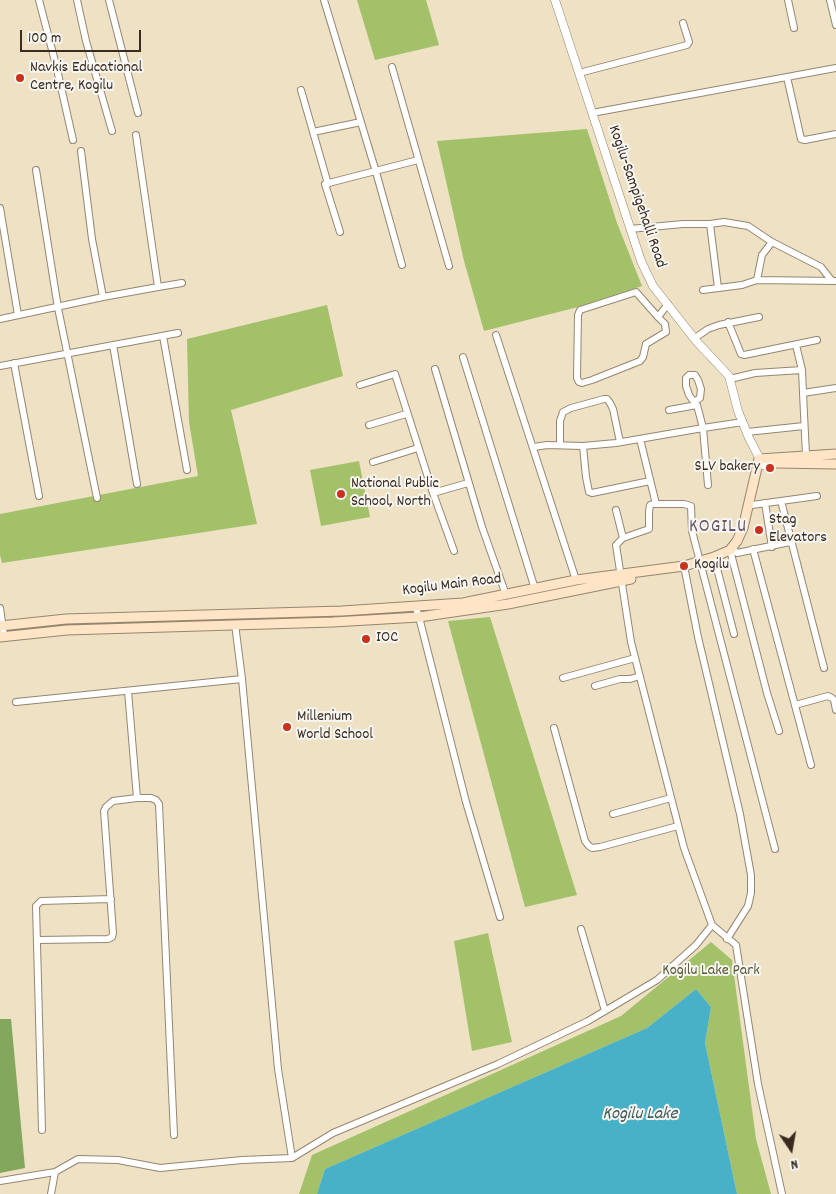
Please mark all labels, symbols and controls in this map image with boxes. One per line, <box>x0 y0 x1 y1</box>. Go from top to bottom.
scale bar <box>22 20 144 52</box>
text: 100 m <box>28 28 61 50</box>
place label: Navkis Educational Centre, Kogilu <box>30 59 142 97</box>
marker: Navkis Educational Centre, Kogilu <box>14 72 26 84</box>
street label: Kogilu-Sampigehalli Road <box>603 123 669 271</box>
place label: SLV bakery <box>695 458 760 478</box>
marker: SLV bakery <box>764 462 776 474</box>
place label: National Public School, North <box>351 475 439 513</box>
marker: National Public School, North <box>335 488 347 500</box>
place label: Stag Elevators <box>769 511 827 549</box>
district label: KOGILU <box>688 517 748 539</box>
marker: Stag Elevators <box>753 524 765 536</box>
place label: Kogilu <box>694 556 729 576</box>
marker: Kogilu <box>678 560 690 572</box>
street label: Kogilu Main Road <box>401 570 503 602</box>
place label: IOC <box>376 629 398 649</box>
marker: IOC <box>360 633 372 645</box>
place label: Millenium World School <box>297 708 373 746</box>
marker: Millenium World School <box>281 721 293 733</box>
park label: Kogilu Lake Park <box>662 962 760 982</box>
water label: Kogilu Lake <box>603 1105 677 1127</box>
north arrow <box>766 1124 816 1174</box>
text: N <box>789 1153 800 1174</box>

